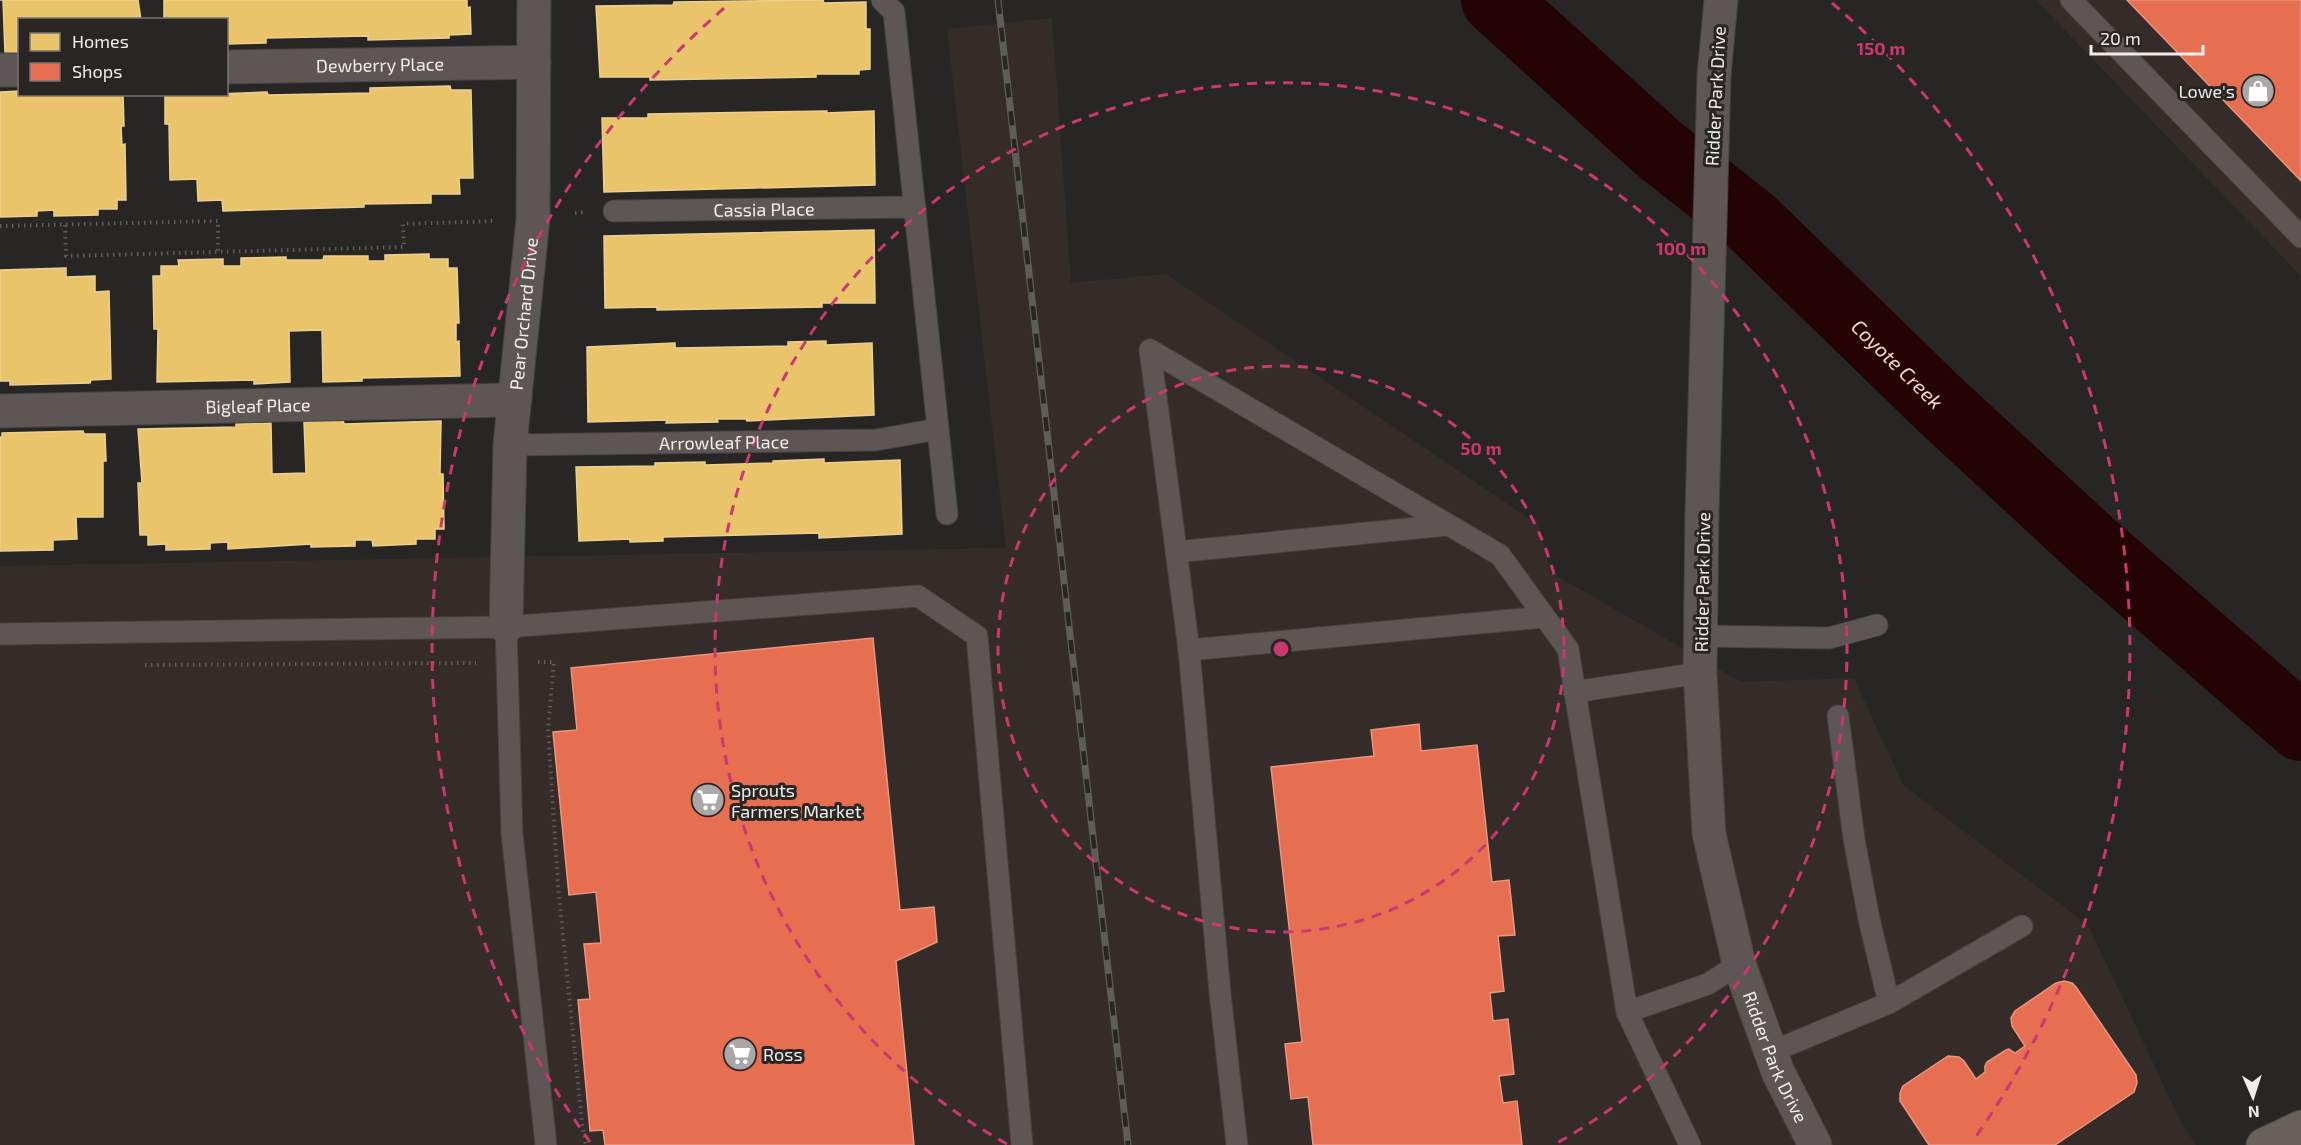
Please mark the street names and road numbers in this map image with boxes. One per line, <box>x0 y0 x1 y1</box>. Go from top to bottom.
street label: Ridder Park Drive <box>1700 25 1730 167</box>
street label: Dewberry Place <box>316 52 444 77</box>
street label: Cassia Place <box>713 197 815 221</box>
street label: Pear Orchard Drive <box>505 236 542 391</box>
street label: Bigleaf Place <box>205 393 311 418</box>
street label: Arrowleaf Place <box>659 430 789 454</box>
street label: Ridder Park Drive <box>1690 512 1714 652</box>
street label: Ridder Park Drive <box>1739 988 1813 1126</box>

